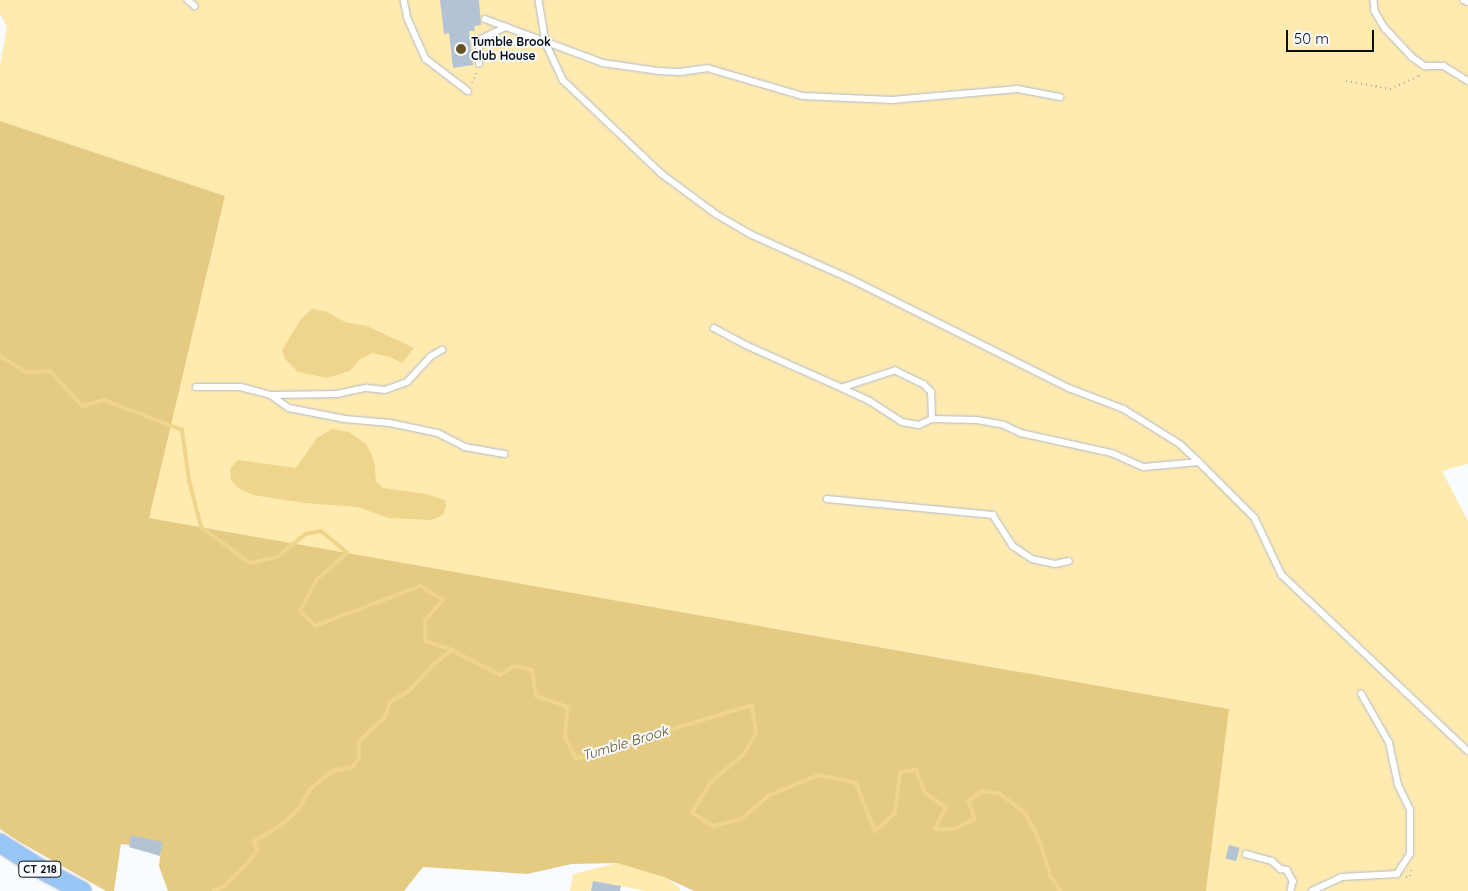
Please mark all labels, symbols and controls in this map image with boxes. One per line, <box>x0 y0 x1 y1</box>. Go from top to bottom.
scale bar <box>1288 20 1376 52</box>
text: 50 m <box>1294 29 1329 48</box>
place label: Tumble Brook Club House <box>471 35 551 63</box>
marker: Tumble Brook Club House <box>455 43 467 55</box>
water label: Tumble Brook <box>580 722 670 764</box>
road number: CT 218 <box>18 861 62 878</box>

